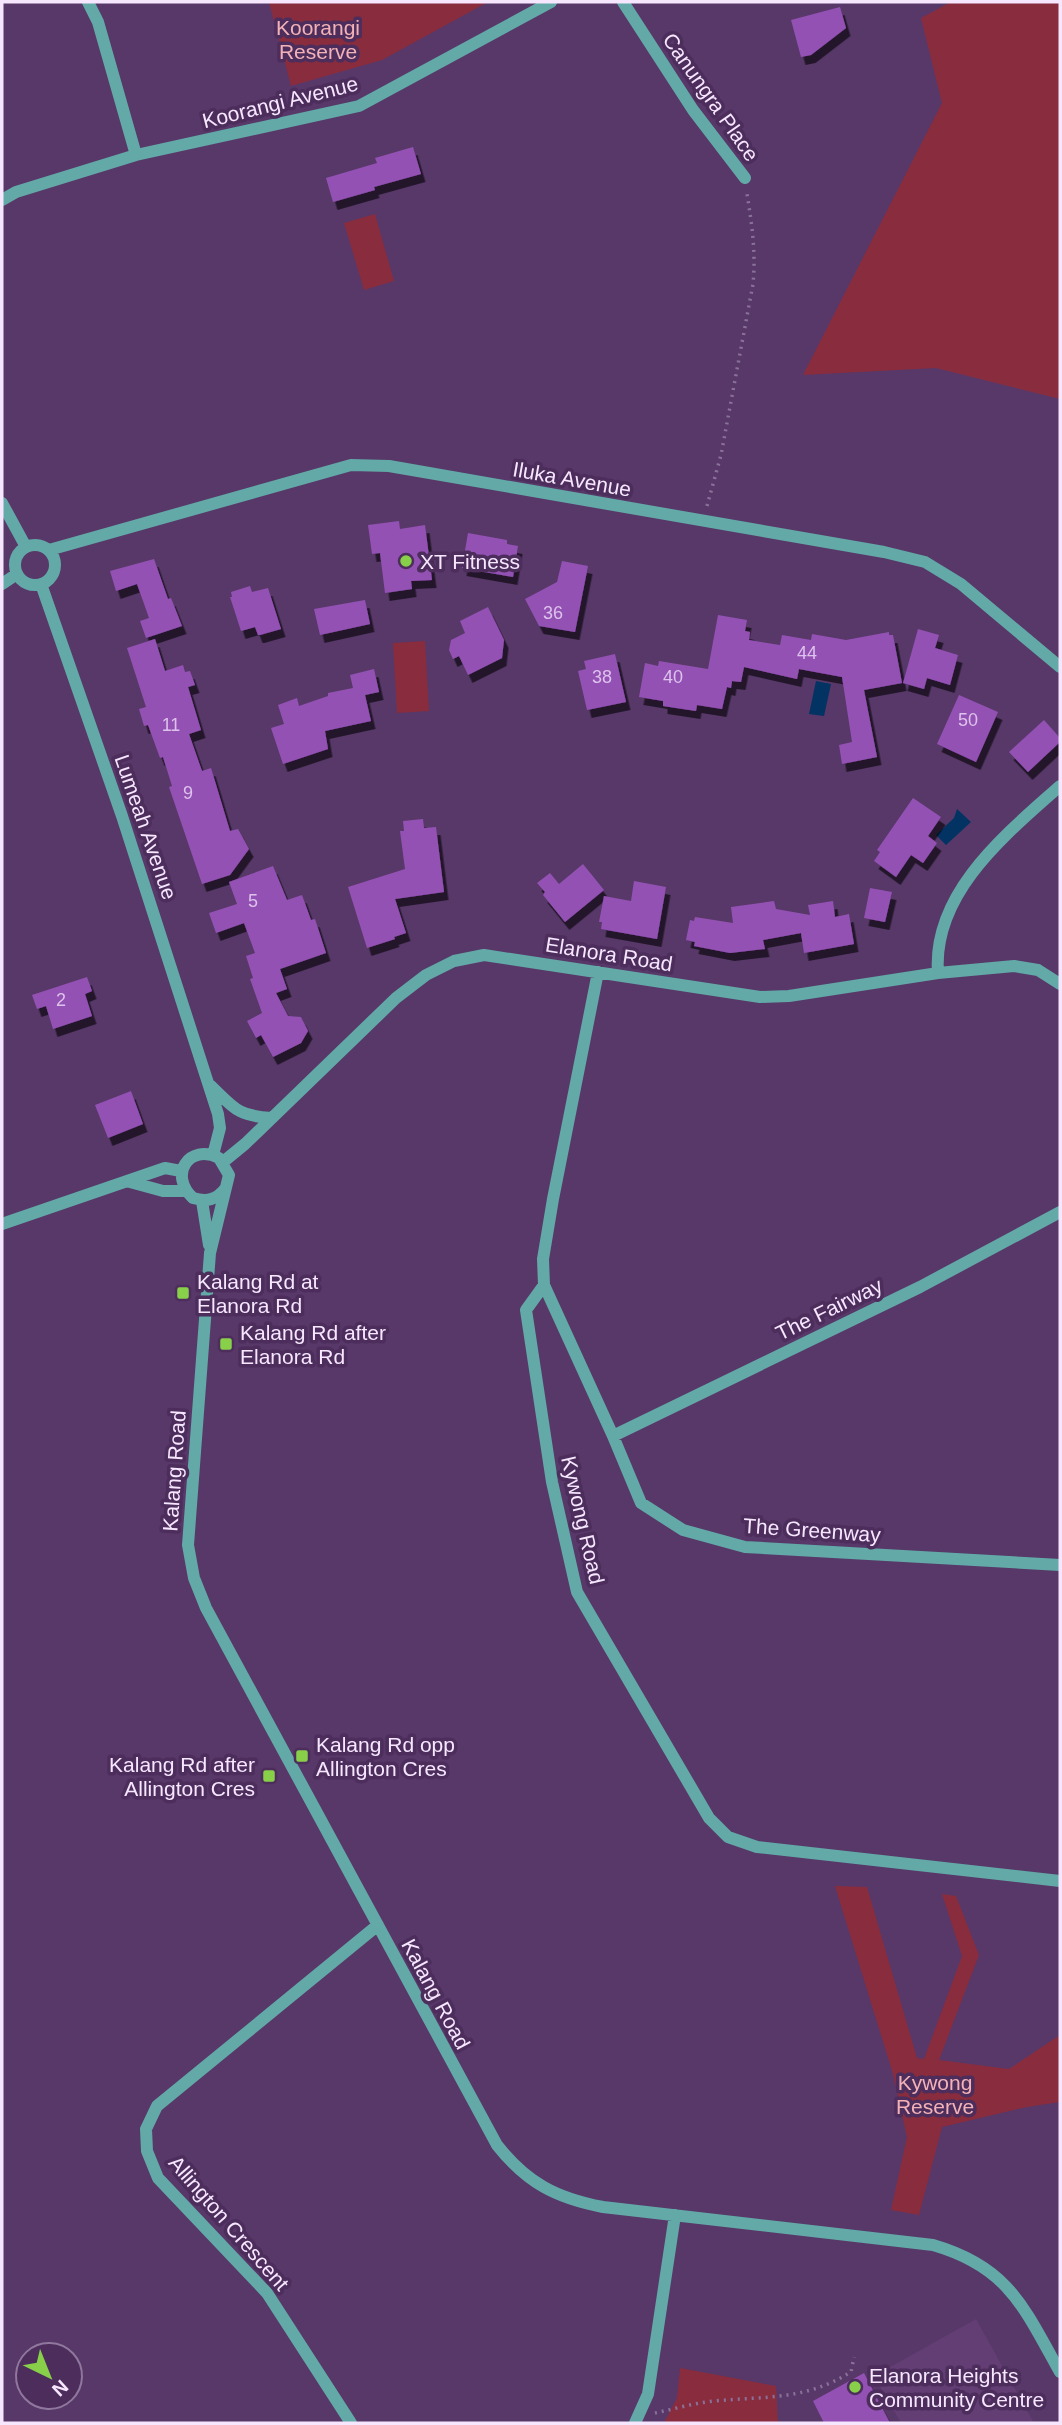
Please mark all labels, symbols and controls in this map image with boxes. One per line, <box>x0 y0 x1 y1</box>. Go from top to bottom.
park label: Koorangi Reserve <box>276 16 360 63</box>
street label: Canungra Place <box>658 29 764 165</box>
street label: Koorangi Avenue <box>200 72 360 132</box>
street label: Iluka Avenue <box>511 457 633 501</box>
place label: XT Fitness <box>420 550 520 573</box>
marker: XT Fitness <box>398 553 414 569</box>
house number: 36 <box>543 603 563 623</box>
house number: 44 <box>797 643 817 663</box>
house number: 38 <box>592 667 612 687</box>
house number: 40 <box>663 667 683 687</box>
house number: 50 <box>958 710 978 730</box>
house number: 11 <box>162 715 180 735</box>
street label: Lumeah Avenue <box>110 752 182 902</box>
house number: 9 <box>183 783 193 803</box>
house number: 5 <box>248 891 258 911</box>
street label: Elanora Road <box>544 933 674 975</box>
house number: 2 <box>56 990 66 1010</box>
place label: Kalang Rd at Elanora Rd <box>197 1270 319 1317</box>
street label: The Fairway <box>772 1273 886 1345</box>
marker: Kalang Rd at Elanora Rd <box>175 1285 191 1301</box>
place label: Kalang Rd after Elanora Rd <box>240 1321 386 1368</box>
marker: Kalang Rd after Elanora Rd <box>218 1336 234 1352</box>
street label: Kalang Road <box>158 1410 190 1532</box>
street label: Kywong Road <box>557 1454 609 1586</box>
street label: The Greenway <box>742 1514 882 1546</box>
place label: Kalang Rd opp Allington Cres <box>316 1733 455 1780</box>
marker: Kalang Rd opp Allington Cres <box>294 1748 310 1764</box>
place label: Kalang Rd after Allington Cres <box>109 1753 255 1800</box>
marker: Kalang Rd after Allington Cres <box>261 1768 277 1784</box>
street label: Kalang Road <box>397 1935 475 2053</box>
park label: Kywong Reserve <box>896 2071 974 2118</box>
street label: Allington Crescent <box>164 2151 294 2295</box>
north arrow <box>14 2341 84 2411</box>
place label: Elanora Heights Community Centre <box>869 2364 1044 2411</box>
text: N <box>48 2376 72 2400</box>
marker: Elanora Heights Community Centre <box>847 2379 863 2395</box>

